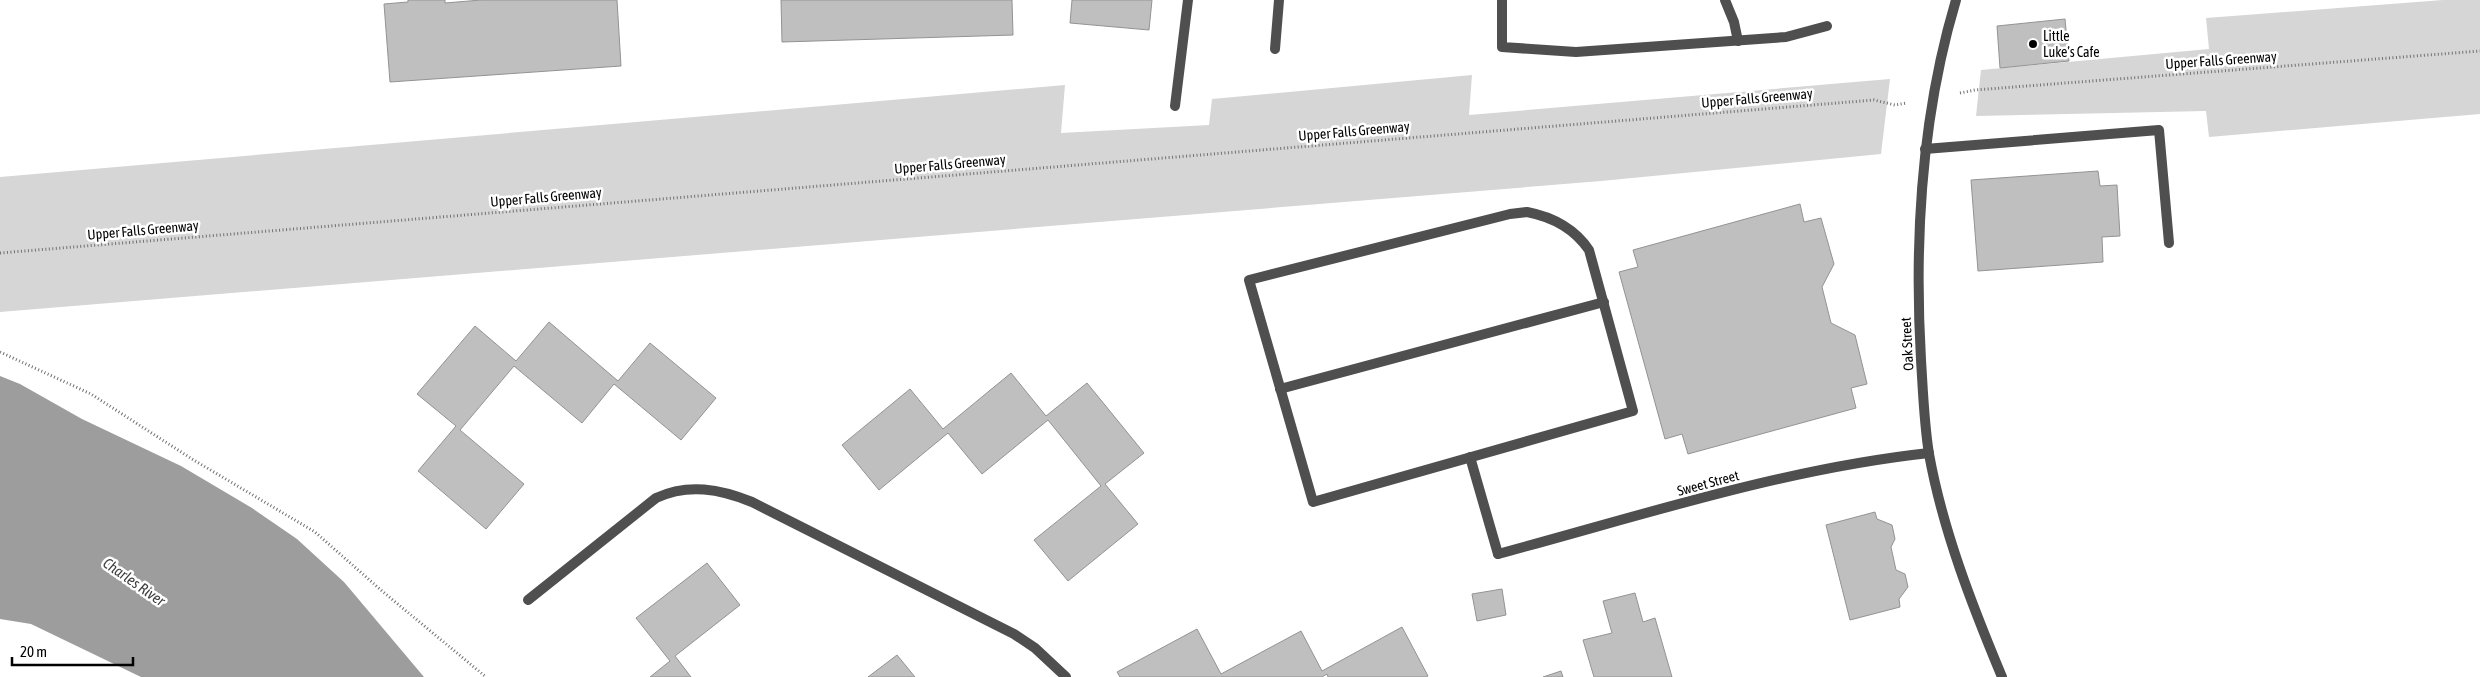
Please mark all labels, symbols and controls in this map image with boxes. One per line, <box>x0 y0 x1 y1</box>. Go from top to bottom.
place label: Little Luke’s Cafe <box>2043 28 2100 60</box>
marker: Little Luke’s Cafe <box>2027 38 2039 50</box>
street label: Upper Falls Greenway <box>2165 48 2277 72</box>
street label: Upper Falls Greenway <box>1701 85 1813 111</box>
street label: Upper Falls Greenway <box>1298 118 1410 144</box>
street label: Upper Falls Greenway <box>894 151 1006 177</box>
street label: Upper Falls Greenway <box>490 184 602 210</box>
street label: Upper Falls Greenway <box>87 217 199 243</box>
street label: Oak Street <box>1898 317 1916 371</box>
street label: Sweet Street <box>1675 467 1741 499</box>
water label: Charles River <box>100 554 169 609</box>
scale bar <box>12 634 134 666</box>
text: 20 m <box>20 643 47 660</box>

